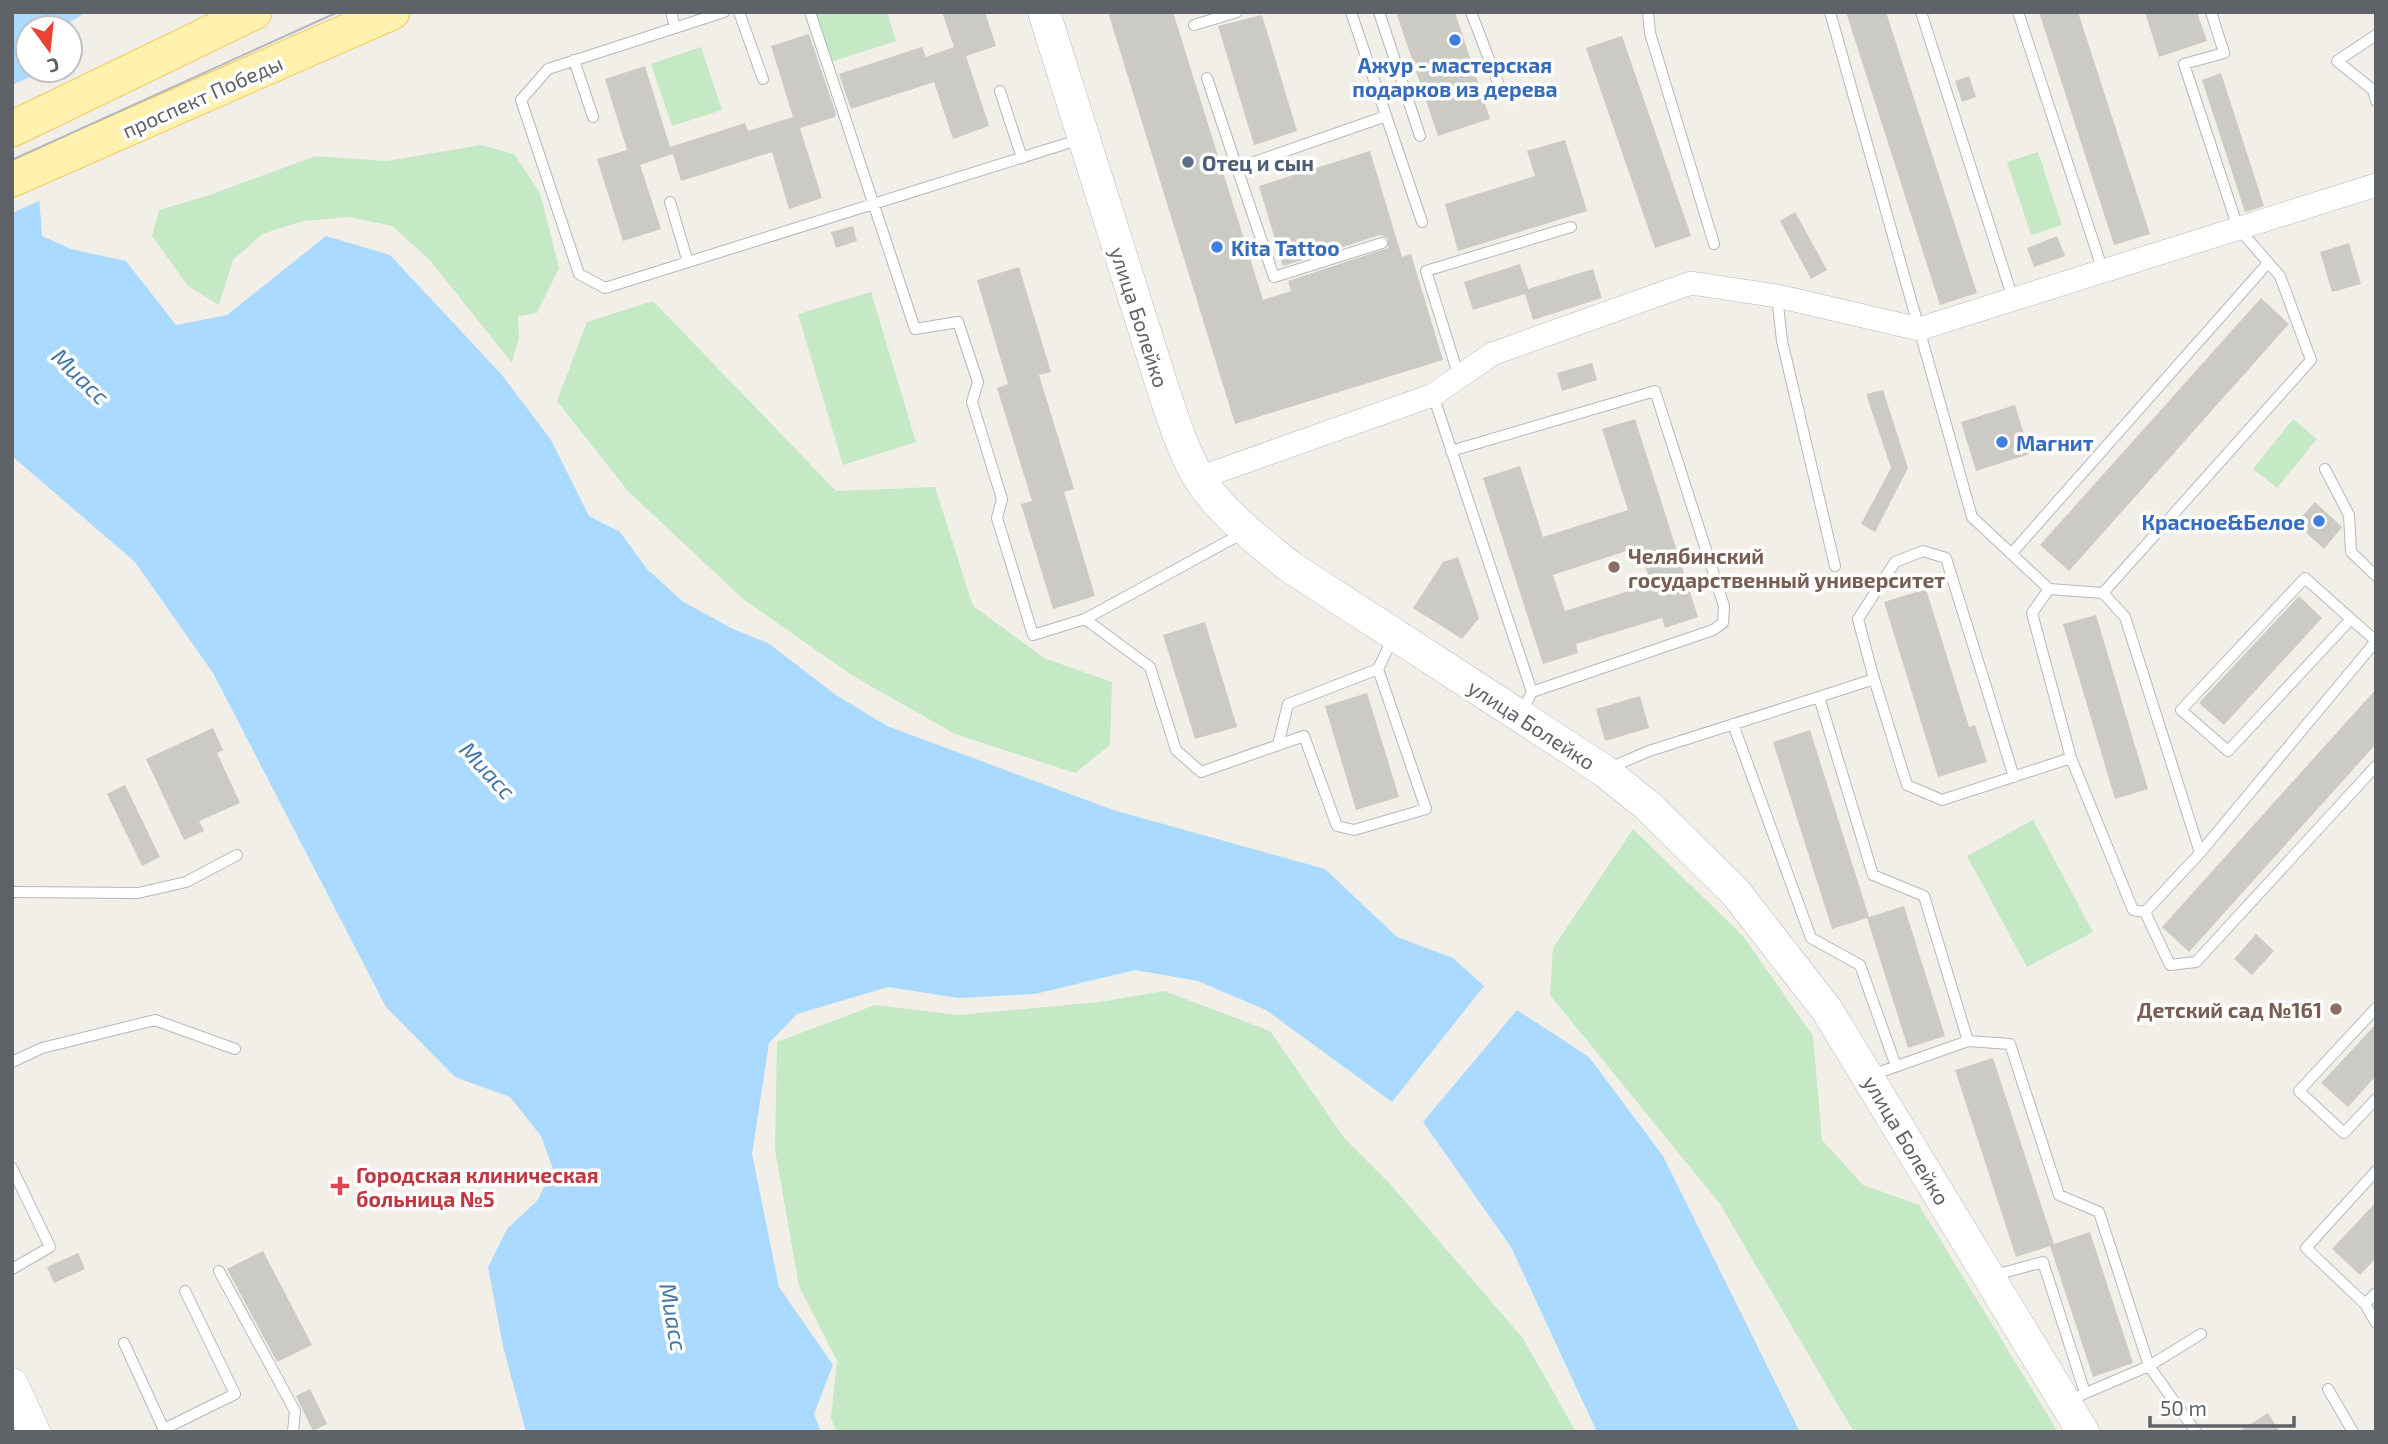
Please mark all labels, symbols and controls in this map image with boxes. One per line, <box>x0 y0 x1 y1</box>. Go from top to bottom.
north arrow <box>14 14 84 84</box>
marker: Ажур - мастерская подарков из дерева <box>1447 32 1463 48</box>
street label: проспект Победы <box>118 49 286 143</box>
place label: Ажур - мастерская подарков из дерева <box>1352 52 1558 101</box>
text: С <box>45 53 62 78</box>
place label: Отец и сын <box>1202 150 1314 175</box>
marker: Отец и сын <box>1180 154 1196 170</box>
place label: Kita Tattoo <box>1231 235 1340 260</box>
marker: Kita Tattoo <box>1209 239 1225 255</box>
street label: улица Болейко <box>1105 244 1175 391</box>
water label: Миасс <box>47 342 115 410</box>
place label: Магнит <box>2016 430 2094 455</box>
marker: Магнит <box>1994 434 2010 450</box>
place label: Красное&Белое <box>2141 509 2305 534</box>
marker: Красное&Белое <box>2311 513 2327 529</box>
place label: Челябинский государственный университет <box>1628 543 1945 592</box>
marker: Челябинский государственный университет <box>1606 559 1622 575</box>
street label: улица Болейко <box>1463 674 1600 775</box>
water label: Миасс <box>454 735 522 805</box>
place label: Детский сад №161 <box>2137 997 2322 1022</box>
marker: Детский сад №161 <box>2328 1001 2344 1017</box>
street label: улица Болейко <box>1858 1071 1955 1210</box>
place label: Городская клиническая больница №5 <box>356 1162 599 1211</box>
marker: Городская клиническая больница №5 <box>330 1176 350 1196</box>
water label: Миасс <box>654 1281 694 1353</box>
scale bar <box>2150 1384 2294 1428</box>
text: 50 m <box>2160 1395 2207 1420</box>

